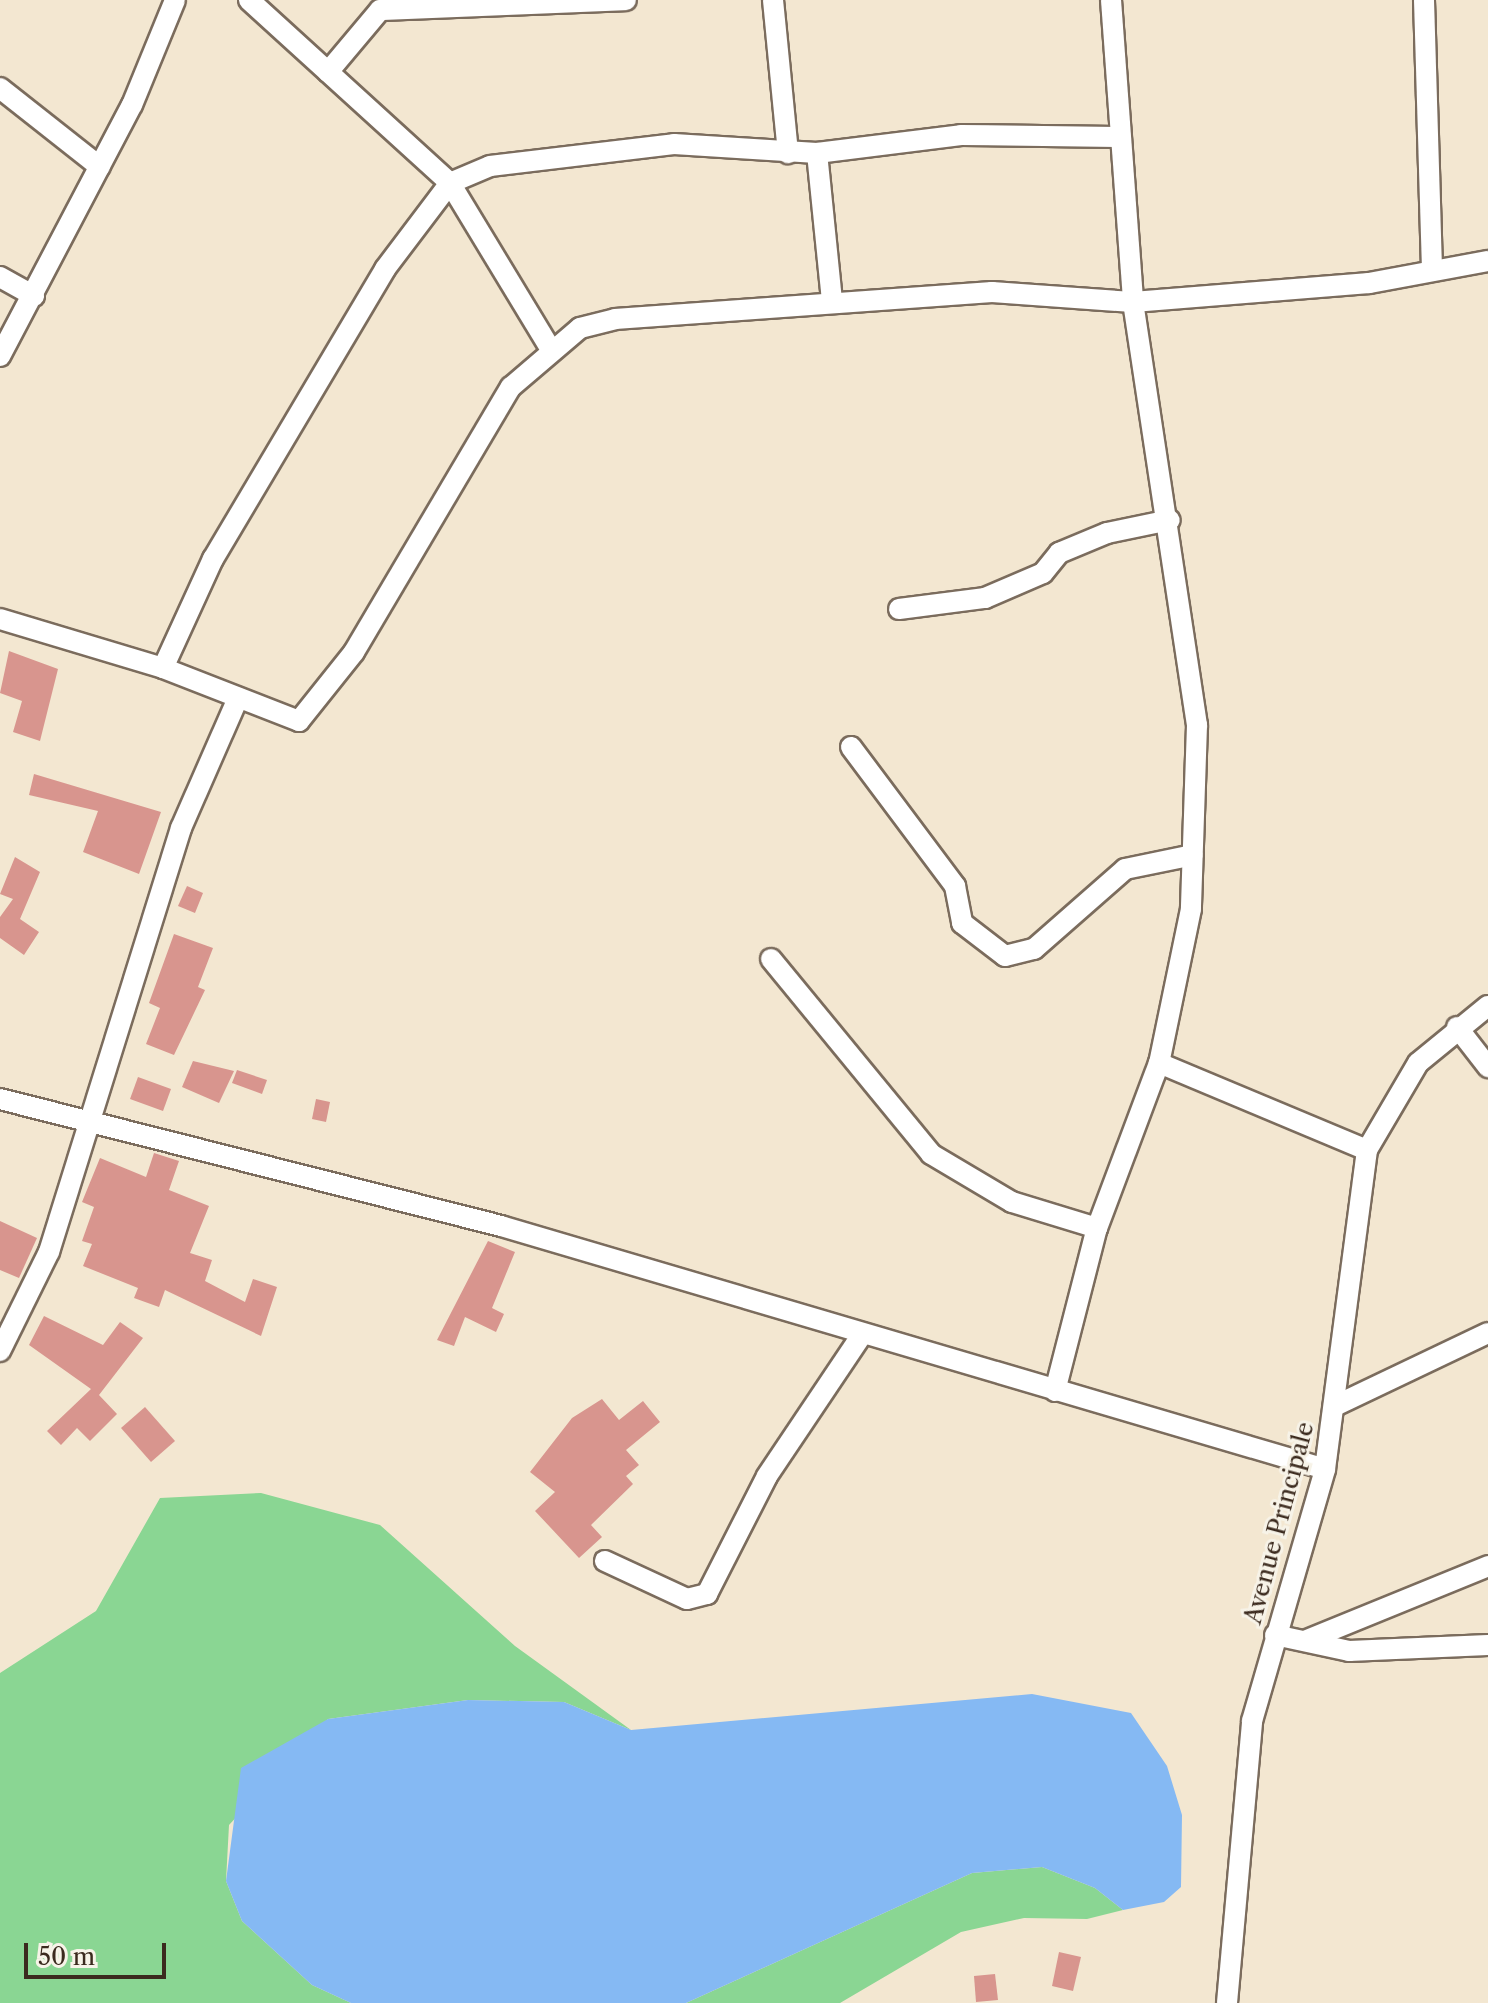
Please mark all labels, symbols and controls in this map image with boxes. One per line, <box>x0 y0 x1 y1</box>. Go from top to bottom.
street label: Avenue Principale <box>1238 1419 1320 1627</box>
scale bar <box>28 1927 170 1977</box>
text: 50 m <box>38 1942 95 1971</box>

